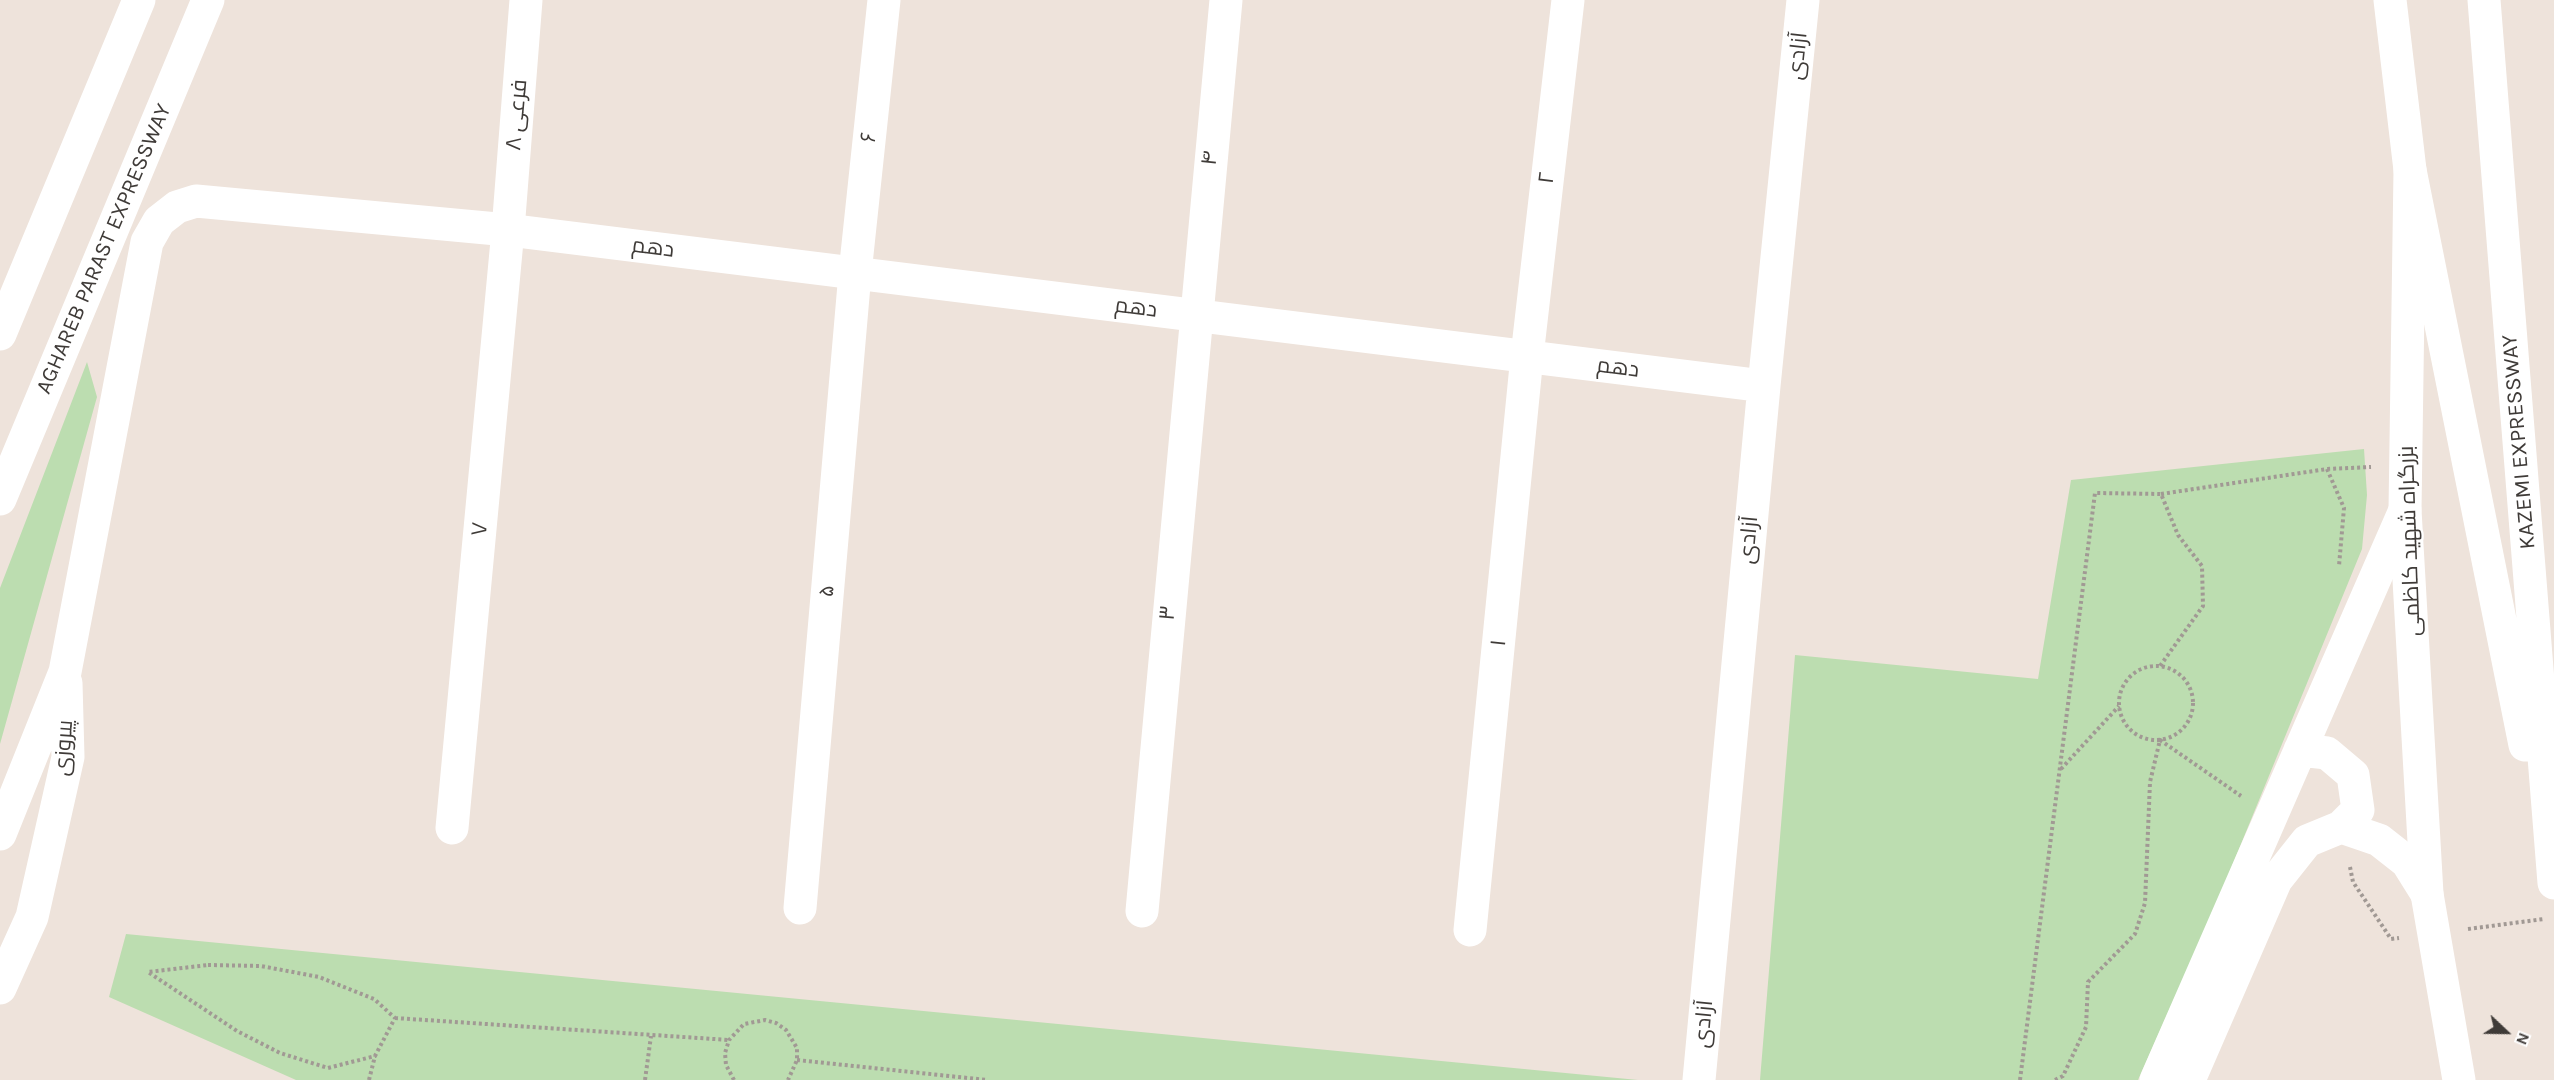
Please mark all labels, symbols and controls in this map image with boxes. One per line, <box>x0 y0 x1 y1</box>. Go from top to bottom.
street label: آزادی <box>1782 31 1814 81</box>
street label: فرعی ۸ <box>501 78 533 152</box>
street label: AGHAREB PARAST EXPRESSWAY <box>31 100 177 398</box>
street label: ۶ <box>855 130 883 144</box>
street label: ۴ <box>1196 149 1224 167</box>
street label: ۲ <box>1533 171 1561 185</box>
street label: دهم <box>630 232 676 264</box>
street label: دهم <box>1113 292 1159 324</box>
street label: KAZEMI EXPRESSWAY <box>2496 333 2542 551</box>
street label: دهم <box>1595 352 1641 384</box>
street label: بزرگراه شهید کاظمی <box>2393 445 2427 637</box>
street label: آزادی <box>1734 515 1764 565</box>
street label: ۷ <box>466 521 494 537</box>
street label: ۵ <box>813 584 841 598</box>
street label: ۳ <box>1154 604 1182 622</box>
street label: ۱ <box>1486 638 1512 648</box>
street label: پیروزی <box>49 719 79 777</box>
street label: آزادی <box>1689 999 1719 1049</box>
north arrow <box>2476 1002 2536 1062</box>
text: N <box>2512 1030 2534 1048</box>

